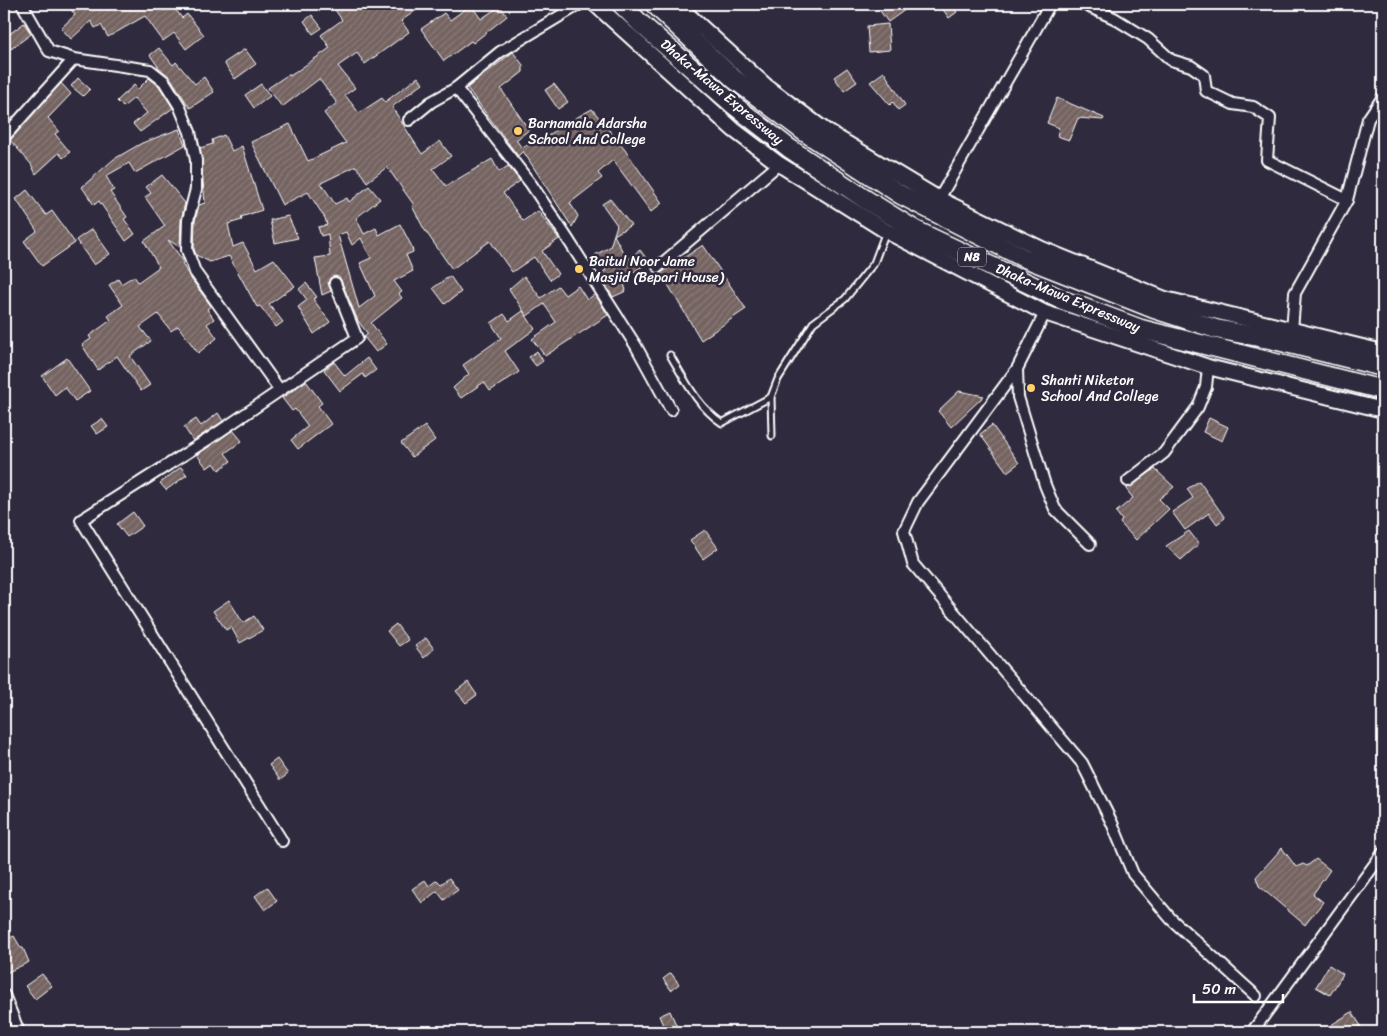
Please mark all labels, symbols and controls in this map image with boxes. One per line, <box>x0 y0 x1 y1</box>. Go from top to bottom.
street label: Dhaka-Mawa Expressway <box>655 33 790 152</box>
place label: Barnamala Adarsha School And College <box>528 111 647 152</box>
marker: Barnamala Adarsha School And College <box>512 125 524 137</box>
road number: N8 <box>958 248 986 266</box>
place label: Baitul Noor Jame Masjid (Bepari House) <box>589 249 725 290</box>
street label: Dhaka-Mawa Expressway <box>992 256 1145 340</box>
marker: Baitul Noor Jame Masjid (Bepari House) <box>573 263 585 275</box>
place label: Shanti Niketon School And College <box>1041 368 1159 409</box>
marker: Shanti Niketon School And College <box>1025 382 1037 394</box>
scale bar <box>1194 971 1283 1003</box>
text: 50 m <box>1202 976 1237 1002</box>

